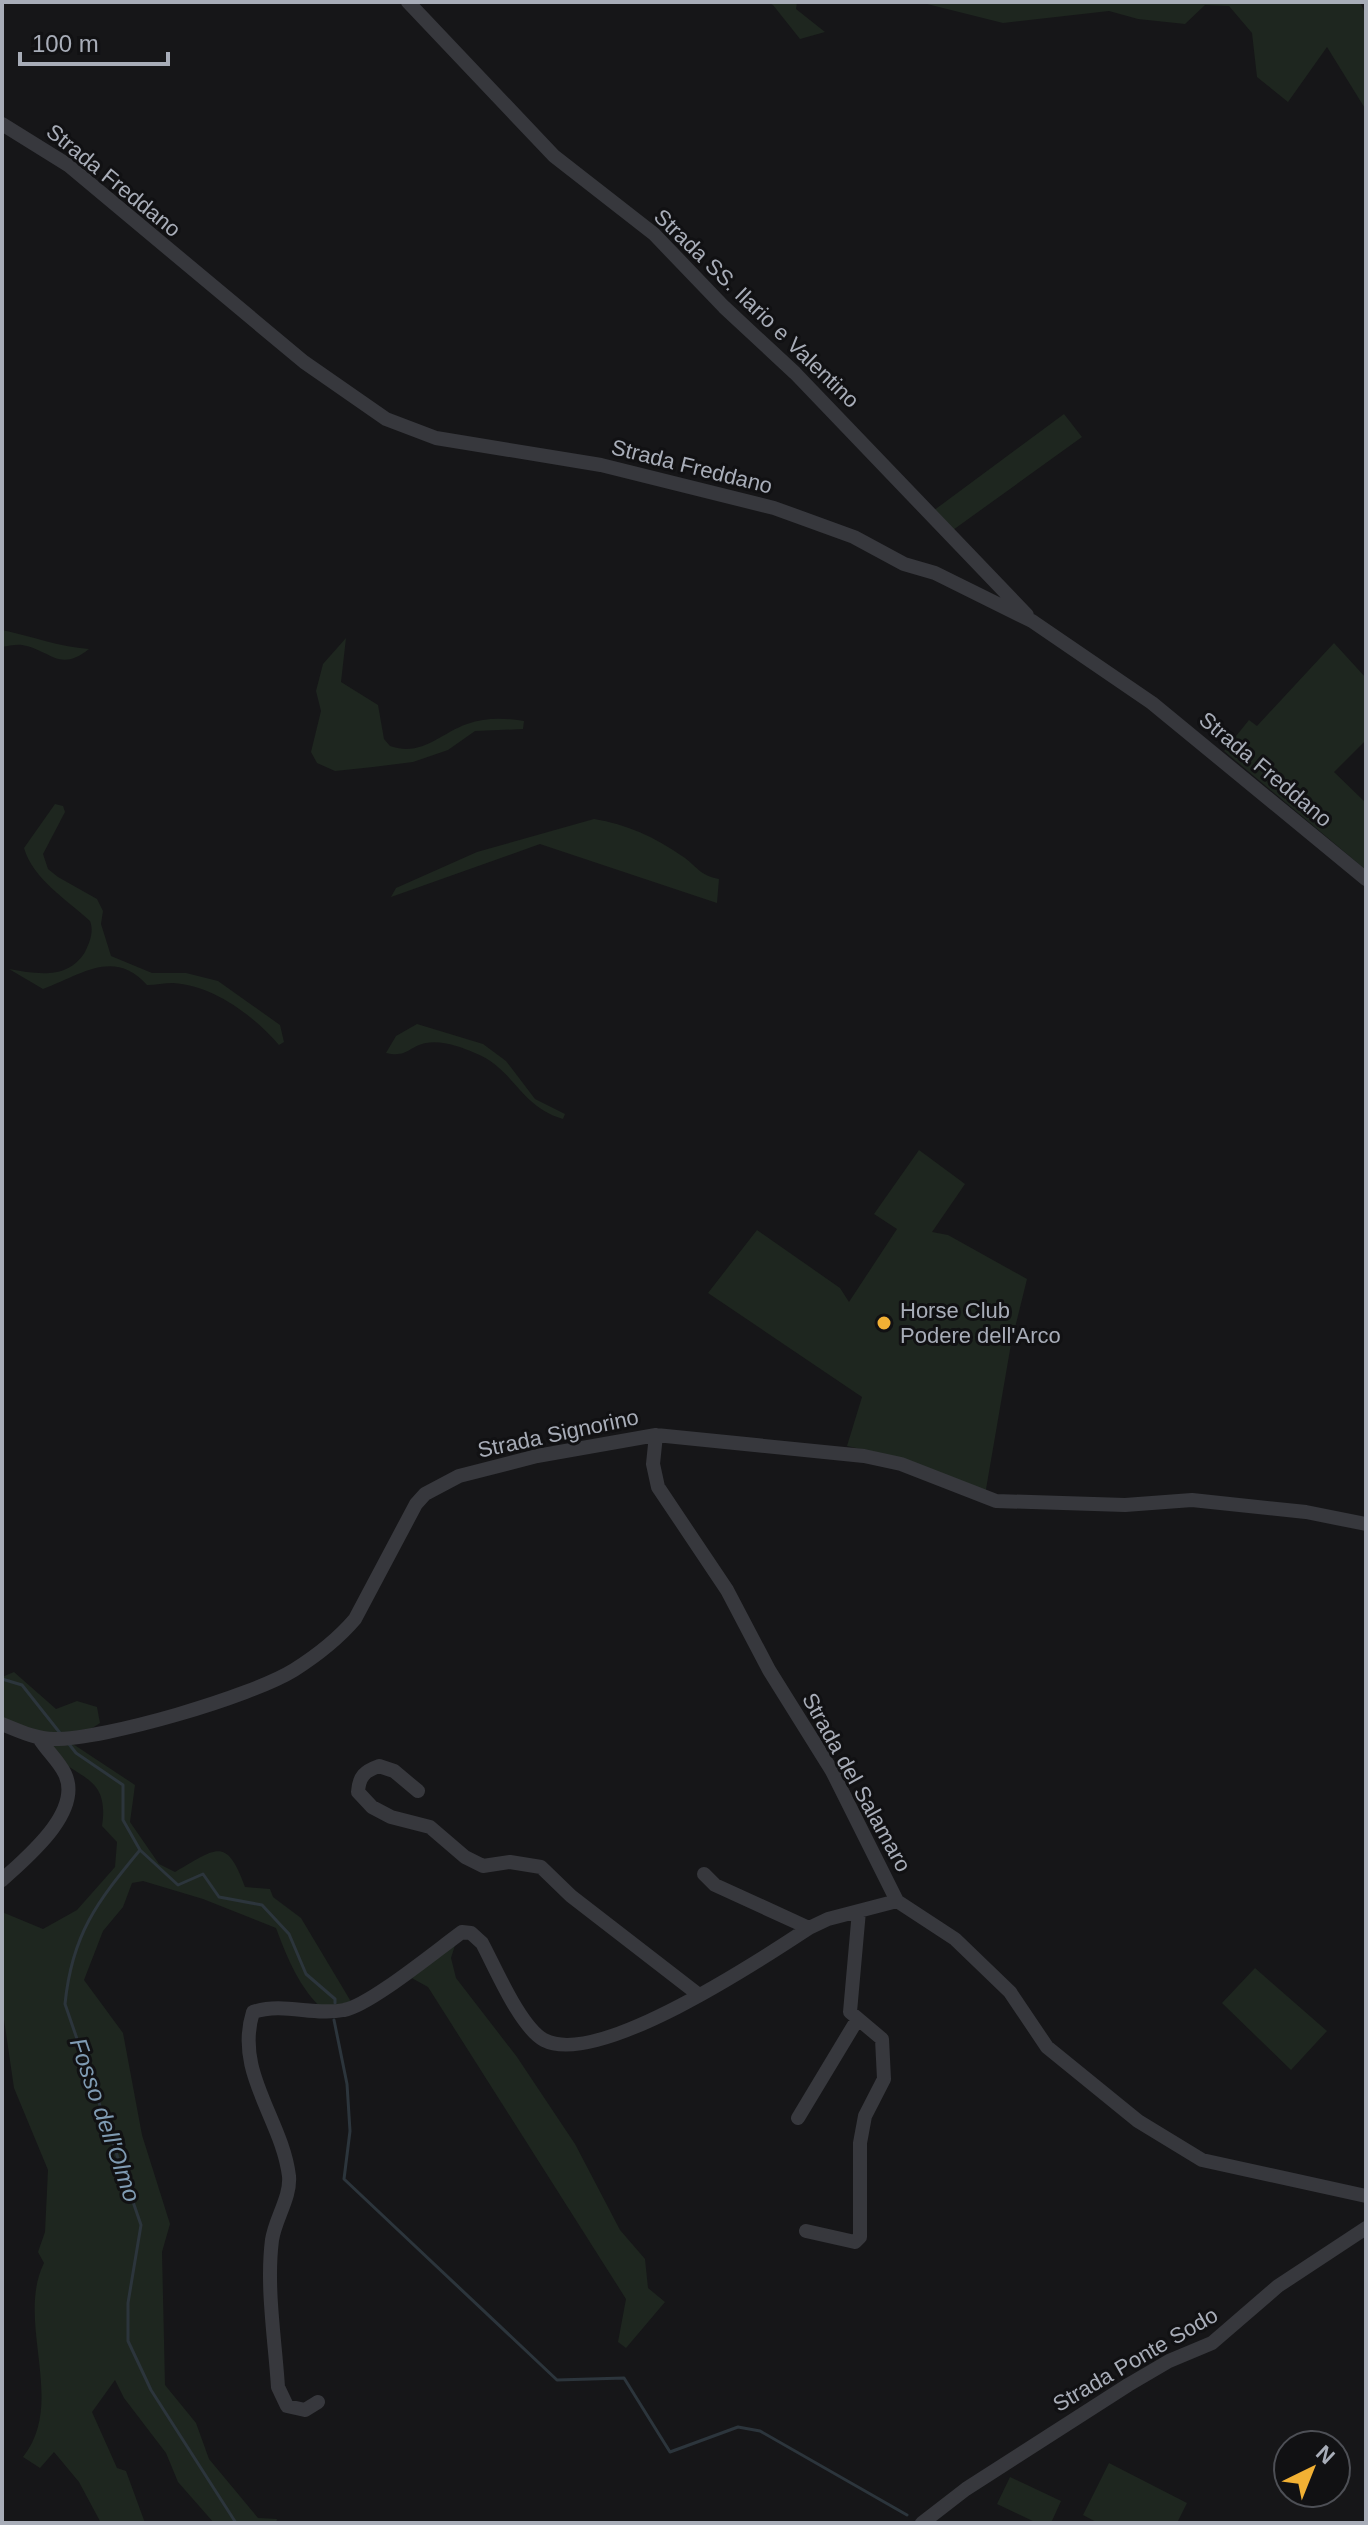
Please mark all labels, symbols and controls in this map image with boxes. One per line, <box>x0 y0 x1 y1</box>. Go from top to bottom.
scale bar <box>20 16 168 66</box>
text: 100 m <box>32 30 99 57</box>
street label: Strada Freddano <box>42 119 186 242</box>
street label: Strada SS. Ilario e Valentino <box>649 204 864 413</box>
street label: Strada Freddano <box>609 434 775 499</box>
street label: Strada Freddano <box>1194 707 1337 832</box>
place label: Horse Club Podere dell'Arco <box>900 1298 1061 1348</box>
marker: Horse Club Podere dell'Arco <box>875 1314 893 1332</box>
street label: Strada Signorino <box>475 1404 641 1463</box>
street label: Strada del Salamaro <box>797 1688 916 1876</box>
water label: Fosso dell'Olmo <box>65 2034 146 2205</box>
street label: Strada Ponte Sodo <box>1048 2302 1222 2417</box>
north arrow <box>1272 2429 1352 2509</box>
text: N <box>1311 2440 1340 2469</box>

